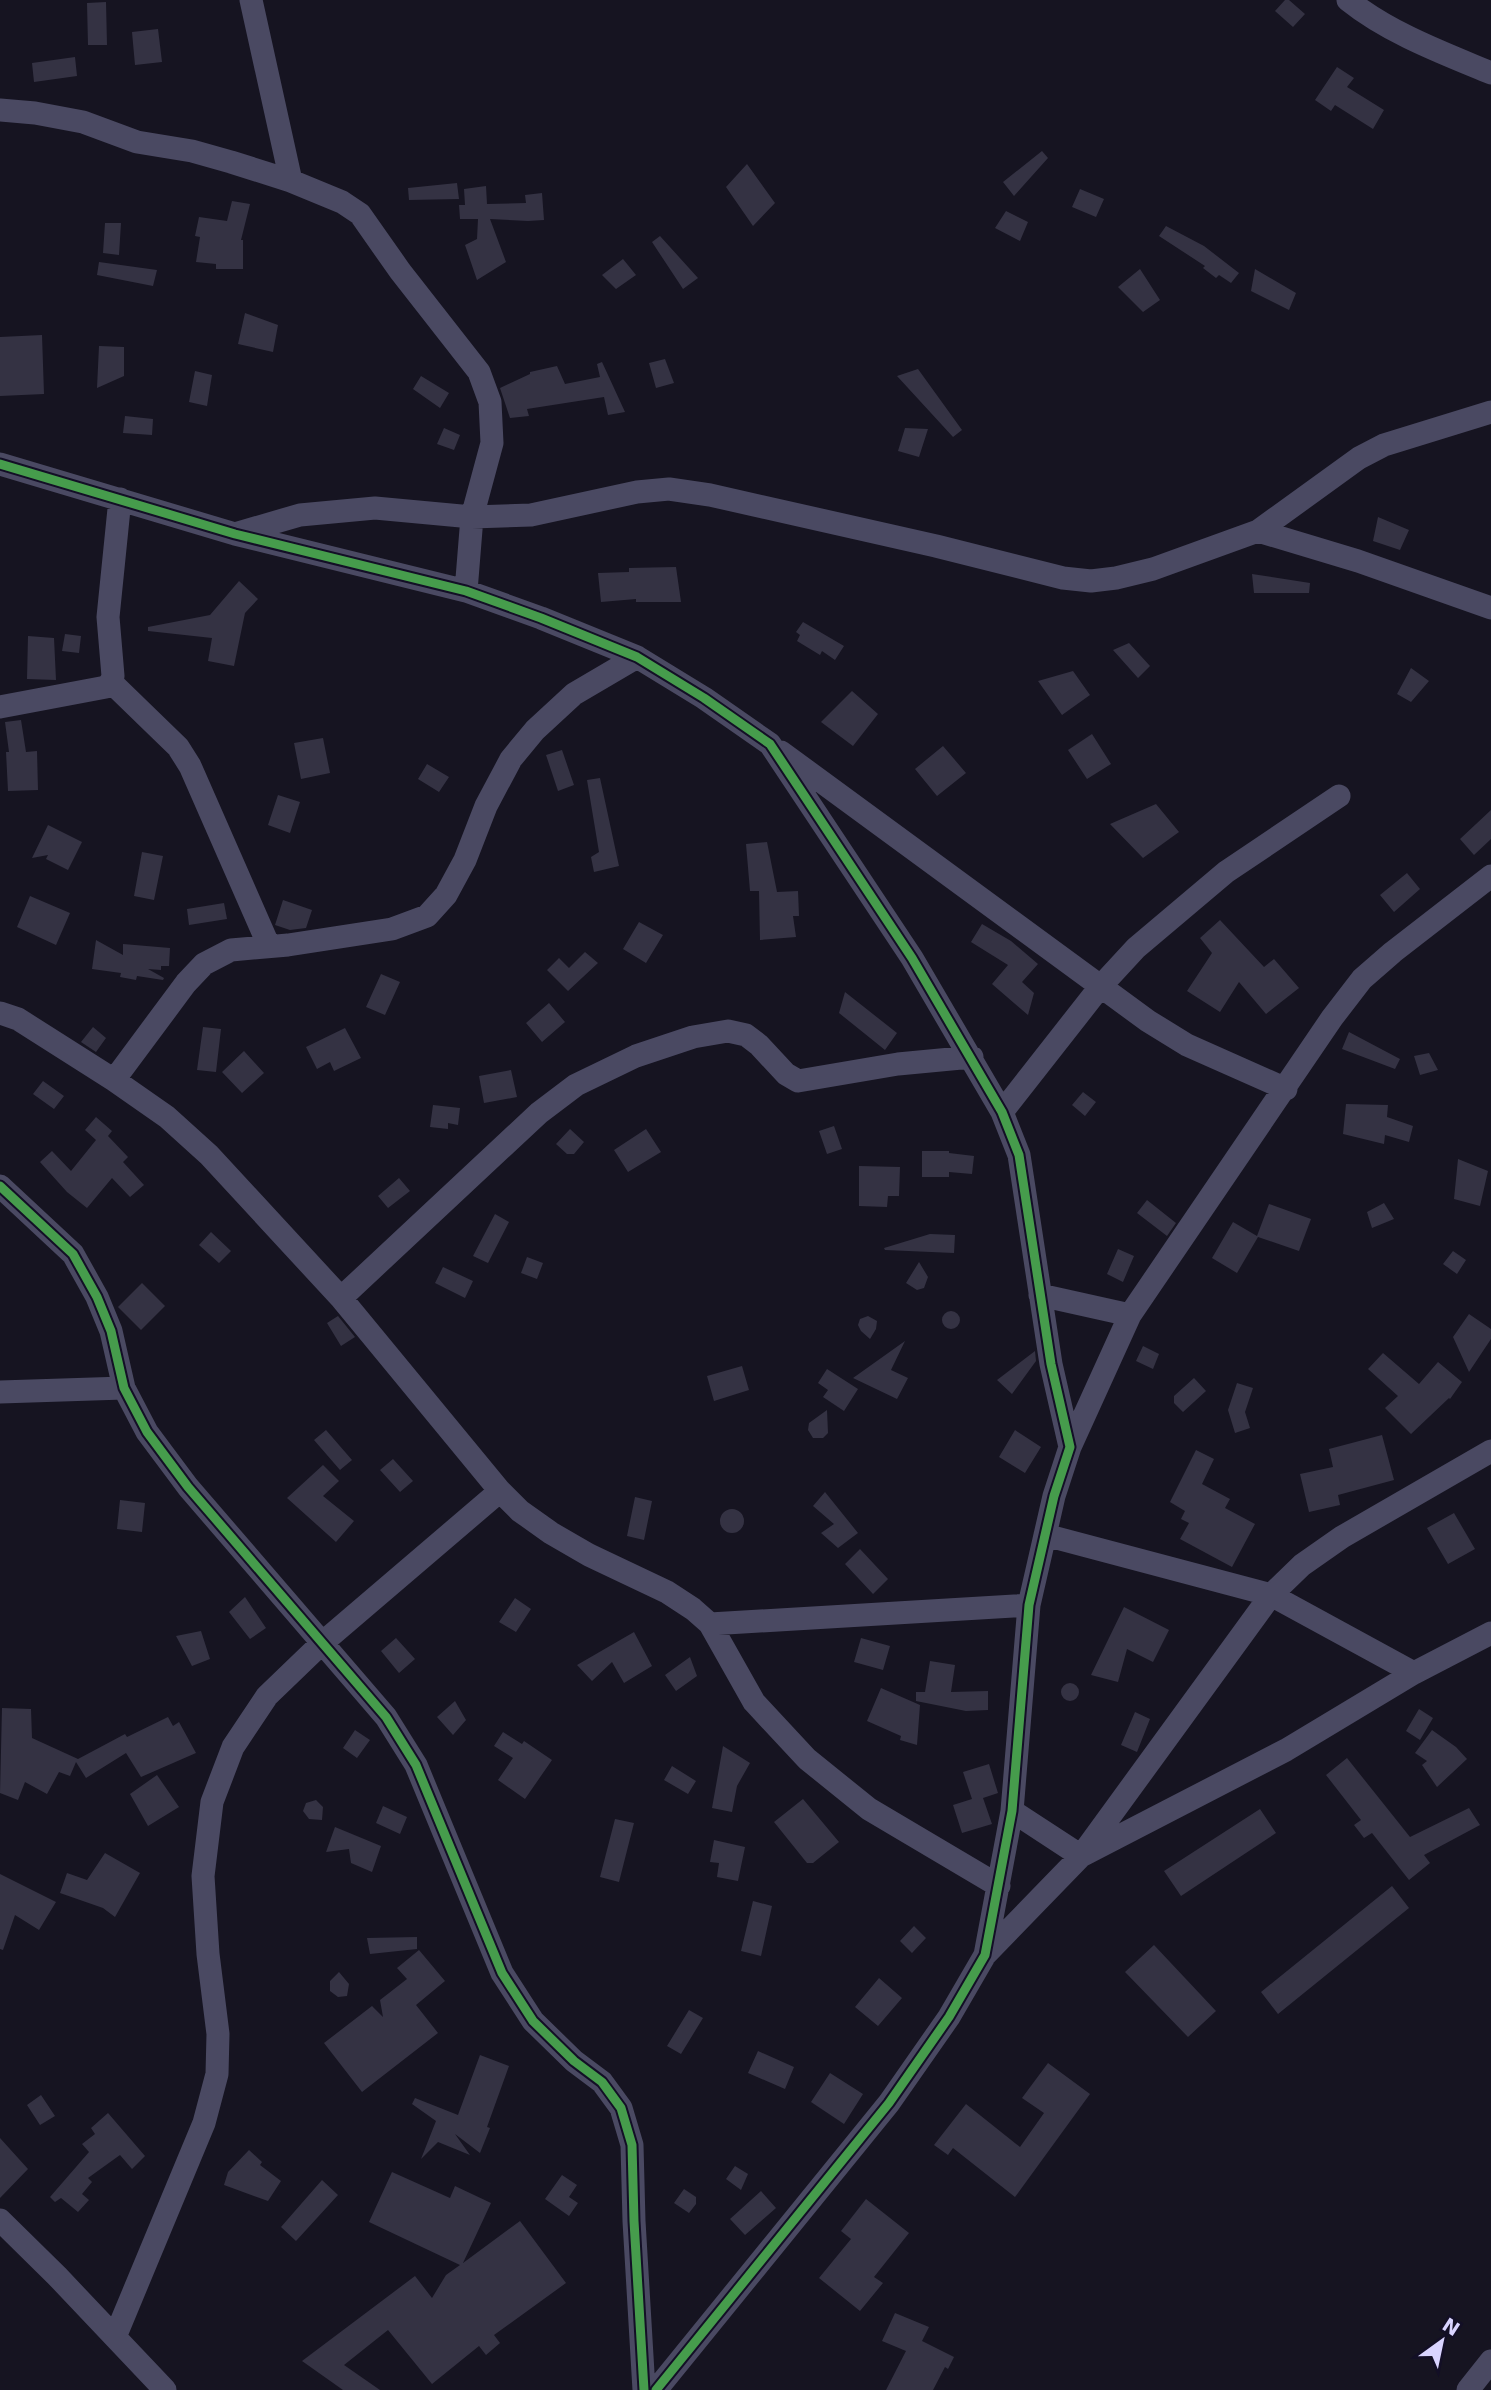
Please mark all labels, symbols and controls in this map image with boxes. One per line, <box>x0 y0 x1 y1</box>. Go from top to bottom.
north arrow <box>1407 2306 1477 2376</box>
text: N <box>1439 2313 1464 2340</box>

